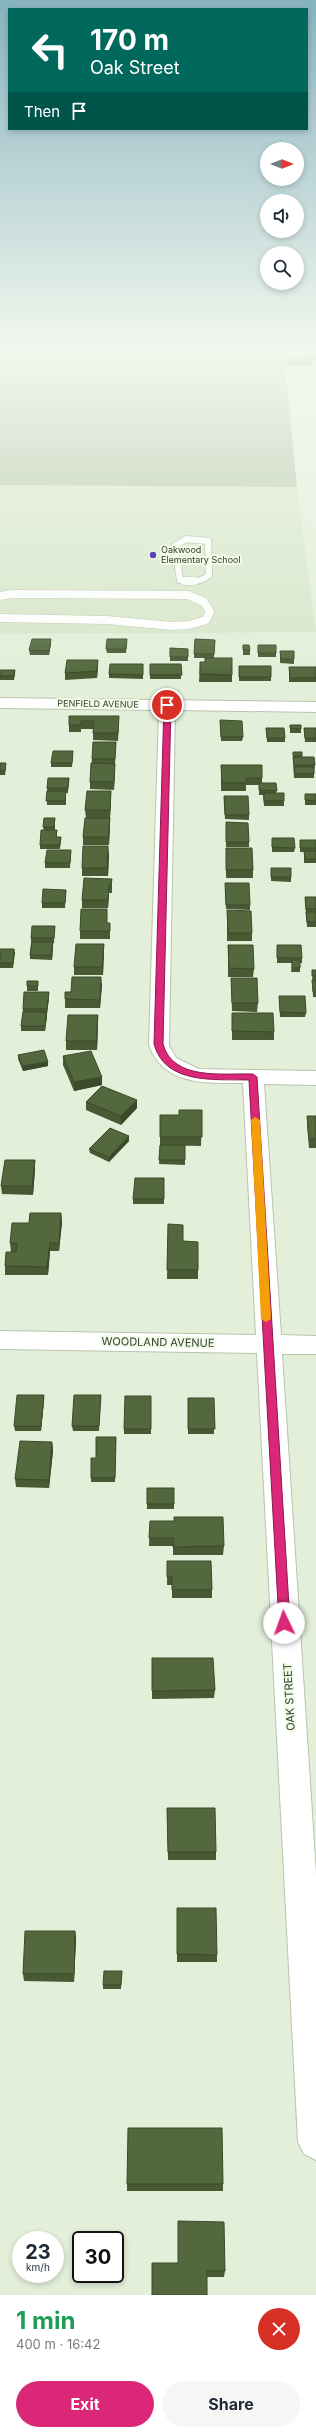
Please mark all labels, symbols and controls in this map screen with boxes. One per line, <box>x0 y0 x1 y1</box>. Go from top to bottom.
text: 170 m <box>90 23 169 57</box>
icon: left <box>24 24 76 76</box>
text: Oak Street <box>90 57 180 78</box>
icon: arrive <box>68 100 90 122</box>
text: Then <box>24 102 60 121</box>
north arrow <box>260 142 304 186</box>
map controls <box>260 142 304 290</box>
button: sound <box>260 194 304 238</box>
button: search <box>260 246 304 290</box>
place label: Oakwood Elementary School <box>161 544 241 565</box>
marker: Oakwood Elementary School <box>148 550 158 560</box>
pin <box>150 688 184 722</box>
icon: arrive <box>156 694 178 716</box>
street label: PENFIELD AVENUE <box>57 697 139 710</box>
street label: WOODLAND AVENUE <box>101 1334 215 1350</box>
position arrow <box>263 1602 305 1644</box>
street label: OAK STREET <box>280 1663 298 1731</box>
speed limit sign: 30 <box>72 2231 124 2283</box>
text: 23 <box>25 2240 51 2264</box>
text: km/h <box>26 2261 50 2273</box>
text: 1 min <box>16 2306 75 2335</box>
button: close <box>258 2308 300 2350</box>
text: 400 m · 16:42 <box>16 2336 100 2352</box>
button: Exit <box>16 2381 154 2427</box>
button: Share <box>162 2381 300 2427</box>

